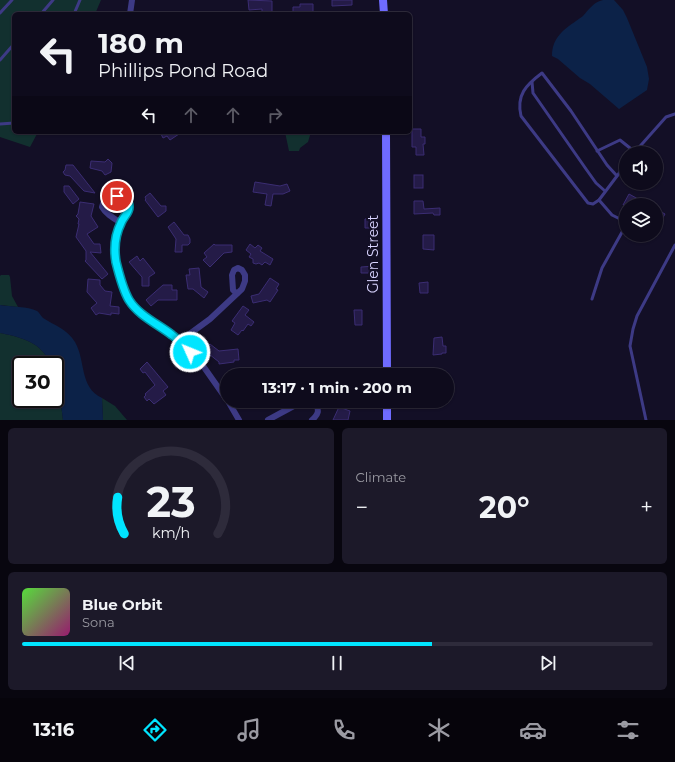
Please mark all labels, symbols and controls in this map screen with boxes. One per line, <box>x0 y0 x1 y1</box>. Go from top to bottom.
text: 180 m <box>98 26 184 60</box>
icon: left <box>32 28 84 80</box>
text: Phillips Pond Road <box>98 60 268 82</box>
icon: left <box>138 104 160 126</box>
icon: ahead <box>180 104 202 126</box>
icon: ahead <box>222 104 244 126</box>
icon: right <box>264 104 286 126</box>
map controls <box>619 146 663 242</box>
button: sound <box>619 146 663 190</box>
pin <box>100 179 134 213</box>
icon: arrive <box>106 185 128 207</box>
button: layers <box>619 198 663 242</box>
street label: Glen Street <box>364 214 382 293</box>
position arrow <box>169 331 211 373</box>
speed limit sign: 30 <box>12 356 64 408</box>
text: 13:17 · 1 min · 200 m <box>262 378 412 397</box>
text: Climate <box>356 469 406 485</box>
text: 23 <box>146 477 195 527</box>
text: 20° <box>479 489 530 526</box>
text: − <box>356 494 368 521</box>
text: + <box>640 494 653 521</box>
text: km/h <box>152 524 190 542</box>
text: Blue Orbit <box>82 595 162 614</box>
text: Sona <box>82 614 115 630</box>
icon: previous <box>116 652 138 674</box>
icon: pause <box>326 652 348 674</box>
icon: next <box>537 652 559 674</box>
icon: directions <box>141 716 169 744</box>
icon: music <box>235 716 263 744</box>
icon: phone <box>330 716 358 744</box>
icon: climate <box>425 716 453 744</box>
icon: car <box>519 716 547 744</box>
icon: filters <box>614 716 642 744</box>
text: 13:16 <box>33 719 74 741</box>

